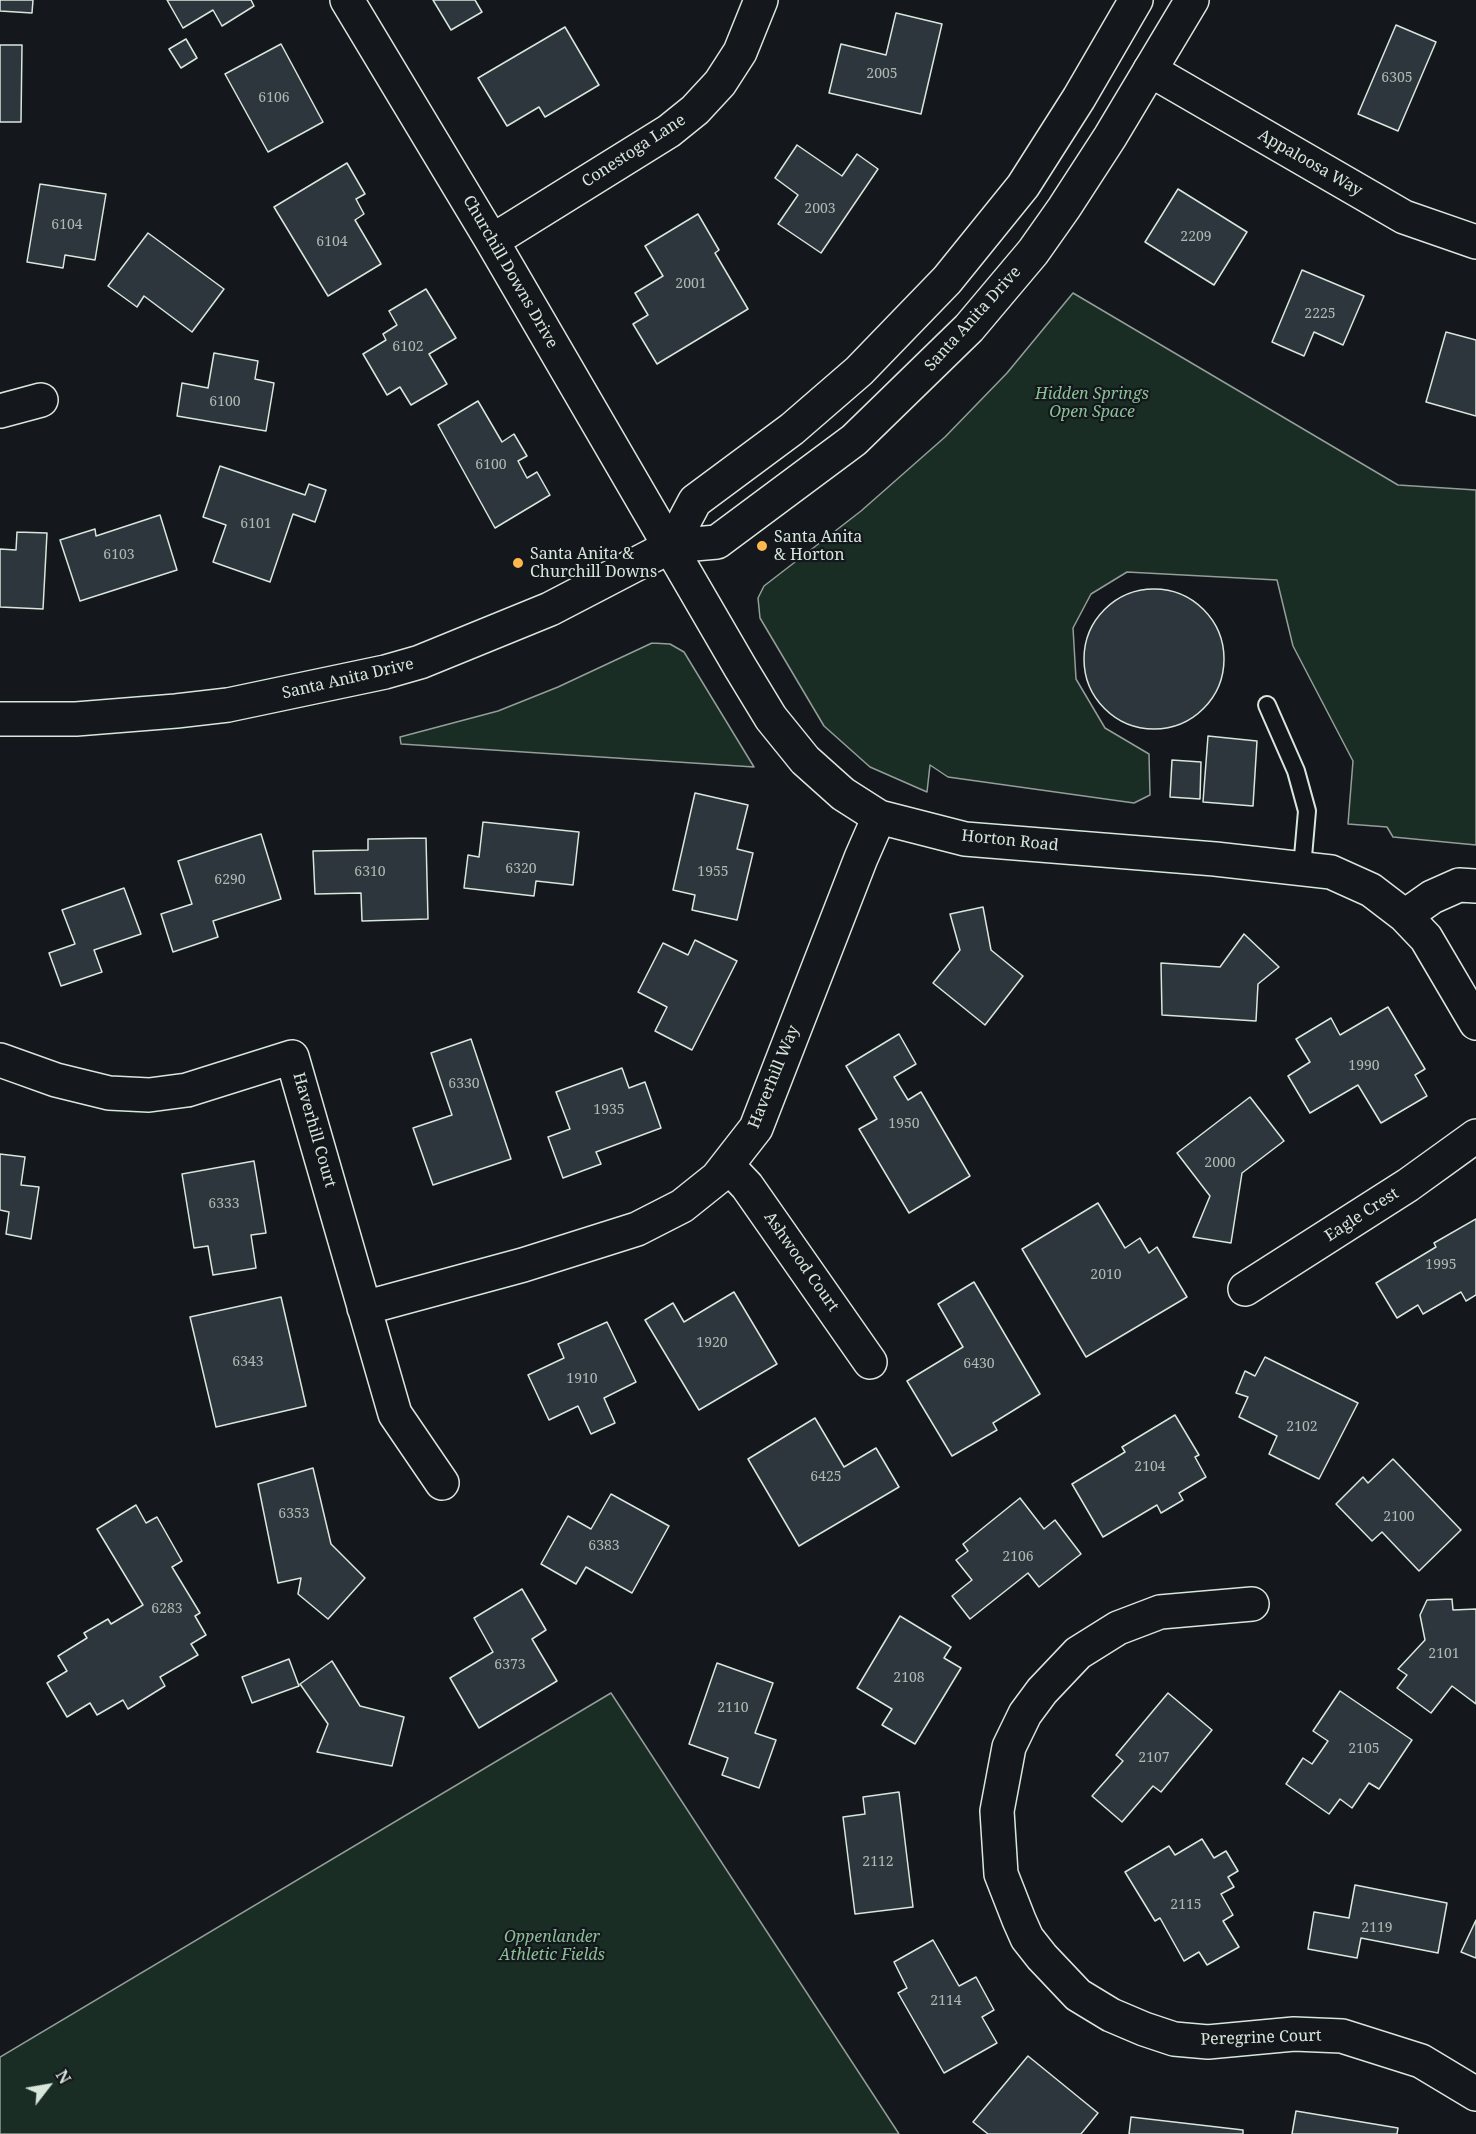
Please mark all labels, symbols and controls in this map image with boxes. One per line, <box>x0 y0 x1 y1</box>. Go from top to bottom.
house number: 2005 <box>866 66 898 82</box>
house number: 6305 <box>1381 70 1413 86</box>
house number: 6106 <box>258 90 290 106</box>
street label: Conestoga Lane <box>579 110 689 192</box>
street label: Appaloosa Way <box>1254 125 1366 201</box>
street label: Churchill Downs Drive <box>458 192 562 352</box>
house number: 2003 <box>804 201 836 217</box>
house number: 6104 <box>51 217 83 233</box>
house number: 2209 <box>1180 229 1212 245</box>
house number: 6104 <box>316 234 348 250</box>
street label: Santa Anita Drive <box>921 263 1025 375</box>
house number: 2001 <box>675 276 707 292</box>
house number: 2225 <box>1304 306 1336 322</box>
house number: 6102 <box>392 339 424 355</box>
park label: Hidden Springs Open Space <box>1035 384 1149 422</box>
house number: 6100 <box>209 394 241 410</box>
house number: 6100 <box>475 457 507 473</box>
house number: 6101 <box>240 516 272 532</box>
place label: Santa Anita & Horton <box>774 527 862 565</box>
marker: Santa Anita & Horton <box>755 539 769 553</box>
place label: Santa Anita & Churchill Downs <box>530 544 657 582</box>
house number: 6103 <box>103 547 135 563</box>
marker: Santa Anita & Churchill Downs <box>511 556 525 570</box>
street label: Santa Anita Drive <box>280 655 416 703</box>
street label: Horton Road <box>961 826 1059 856</box>
house number: 6320 <box>505 861 537 877</box>
house number: 6310 <box>354 864 386 880</box>
house number: 1955 <box>697 864 729 880</box>
house number: 6290 <box>214 872 246 888</box>
street label: Haverhill Way <box>745 1023 803 1131</box>
house number: 1990 <box>1348 1058 1380 1074</box>
street label: Haverhill Court <box>288 1070 340 1190</box>
house number: 6330 <box>448 1076 480 1092</box>
house number: 1935 <box>593 1102 625 1118</box>
house number: 1950 <box>888 1116 920 1132</box>
house number: 2000 <box>1204 1155 1236 1171</box>
street label: Eagle Crest <box>1322 1184 1402 1246</box>
house number: 6333 <box>208 1196 240 1212</box>
street label: Ashwood Court <box>760 1208 842 1316</box>
house number: 1995 <box>1425 1257 1457 1273</box>
house number: 2010 <box>1090 1267 1122 1283</box>
house number: 1920 <box>696 1335 728 1351</box>
house number: 6343 <box>232 1354 264 1370</box>
house number: 6430 <box>963 1356 995 1372</box>
house number: 1910 <box>566 1371 598 1387</box>
house number: 2102 <box>1286 1419 1318 1435</box>
house number: 2104 <box>1134 1459 1166 1475</box>
house number: 6425 <box>810 1469 842 1485</box>
house number: 6353 <box>278 1506 310 1522</box>
house number: 2100 <box>1383 1509 1415 1525</box>
house number: 6383 <box>588 1538 620 1554</box>
house number: 2106 <box>1002 1549 1034 1565</box>
house number: 6283 <box>151 1601 183 1617</box>
house number: 2101 <box>1428 1646 1460 1662</box>
house number: 6373 <box>494 1657 526 1673</box>
house number: 2108 <box>893 1670 925 1686</box>
house number: 2110 <box>717 1700 749 1716</box>
house number: 2105 <box>1348 1741 1380 1757</box>
house number: 2107 <box>1138 1750 1170 1766</box>
house number: 2112 <box>862 1854 894 1870</box>
house number: 2115 <box>1170 1897 1202 1913</box>
house number: 2119 <box>1361 1920 1393 1936</box>
park label: Oppenlander Athletic Fields <box>499 1927 605 1965</box>
house number: 2114 <box>930 1993 962 2009</box>
street label: Peregrine Court <box>1200 2026 1322 2050</box>
north arrow <box>18 2056 78 2116</box>
text: N <box>51 2066 76 2088</box>

